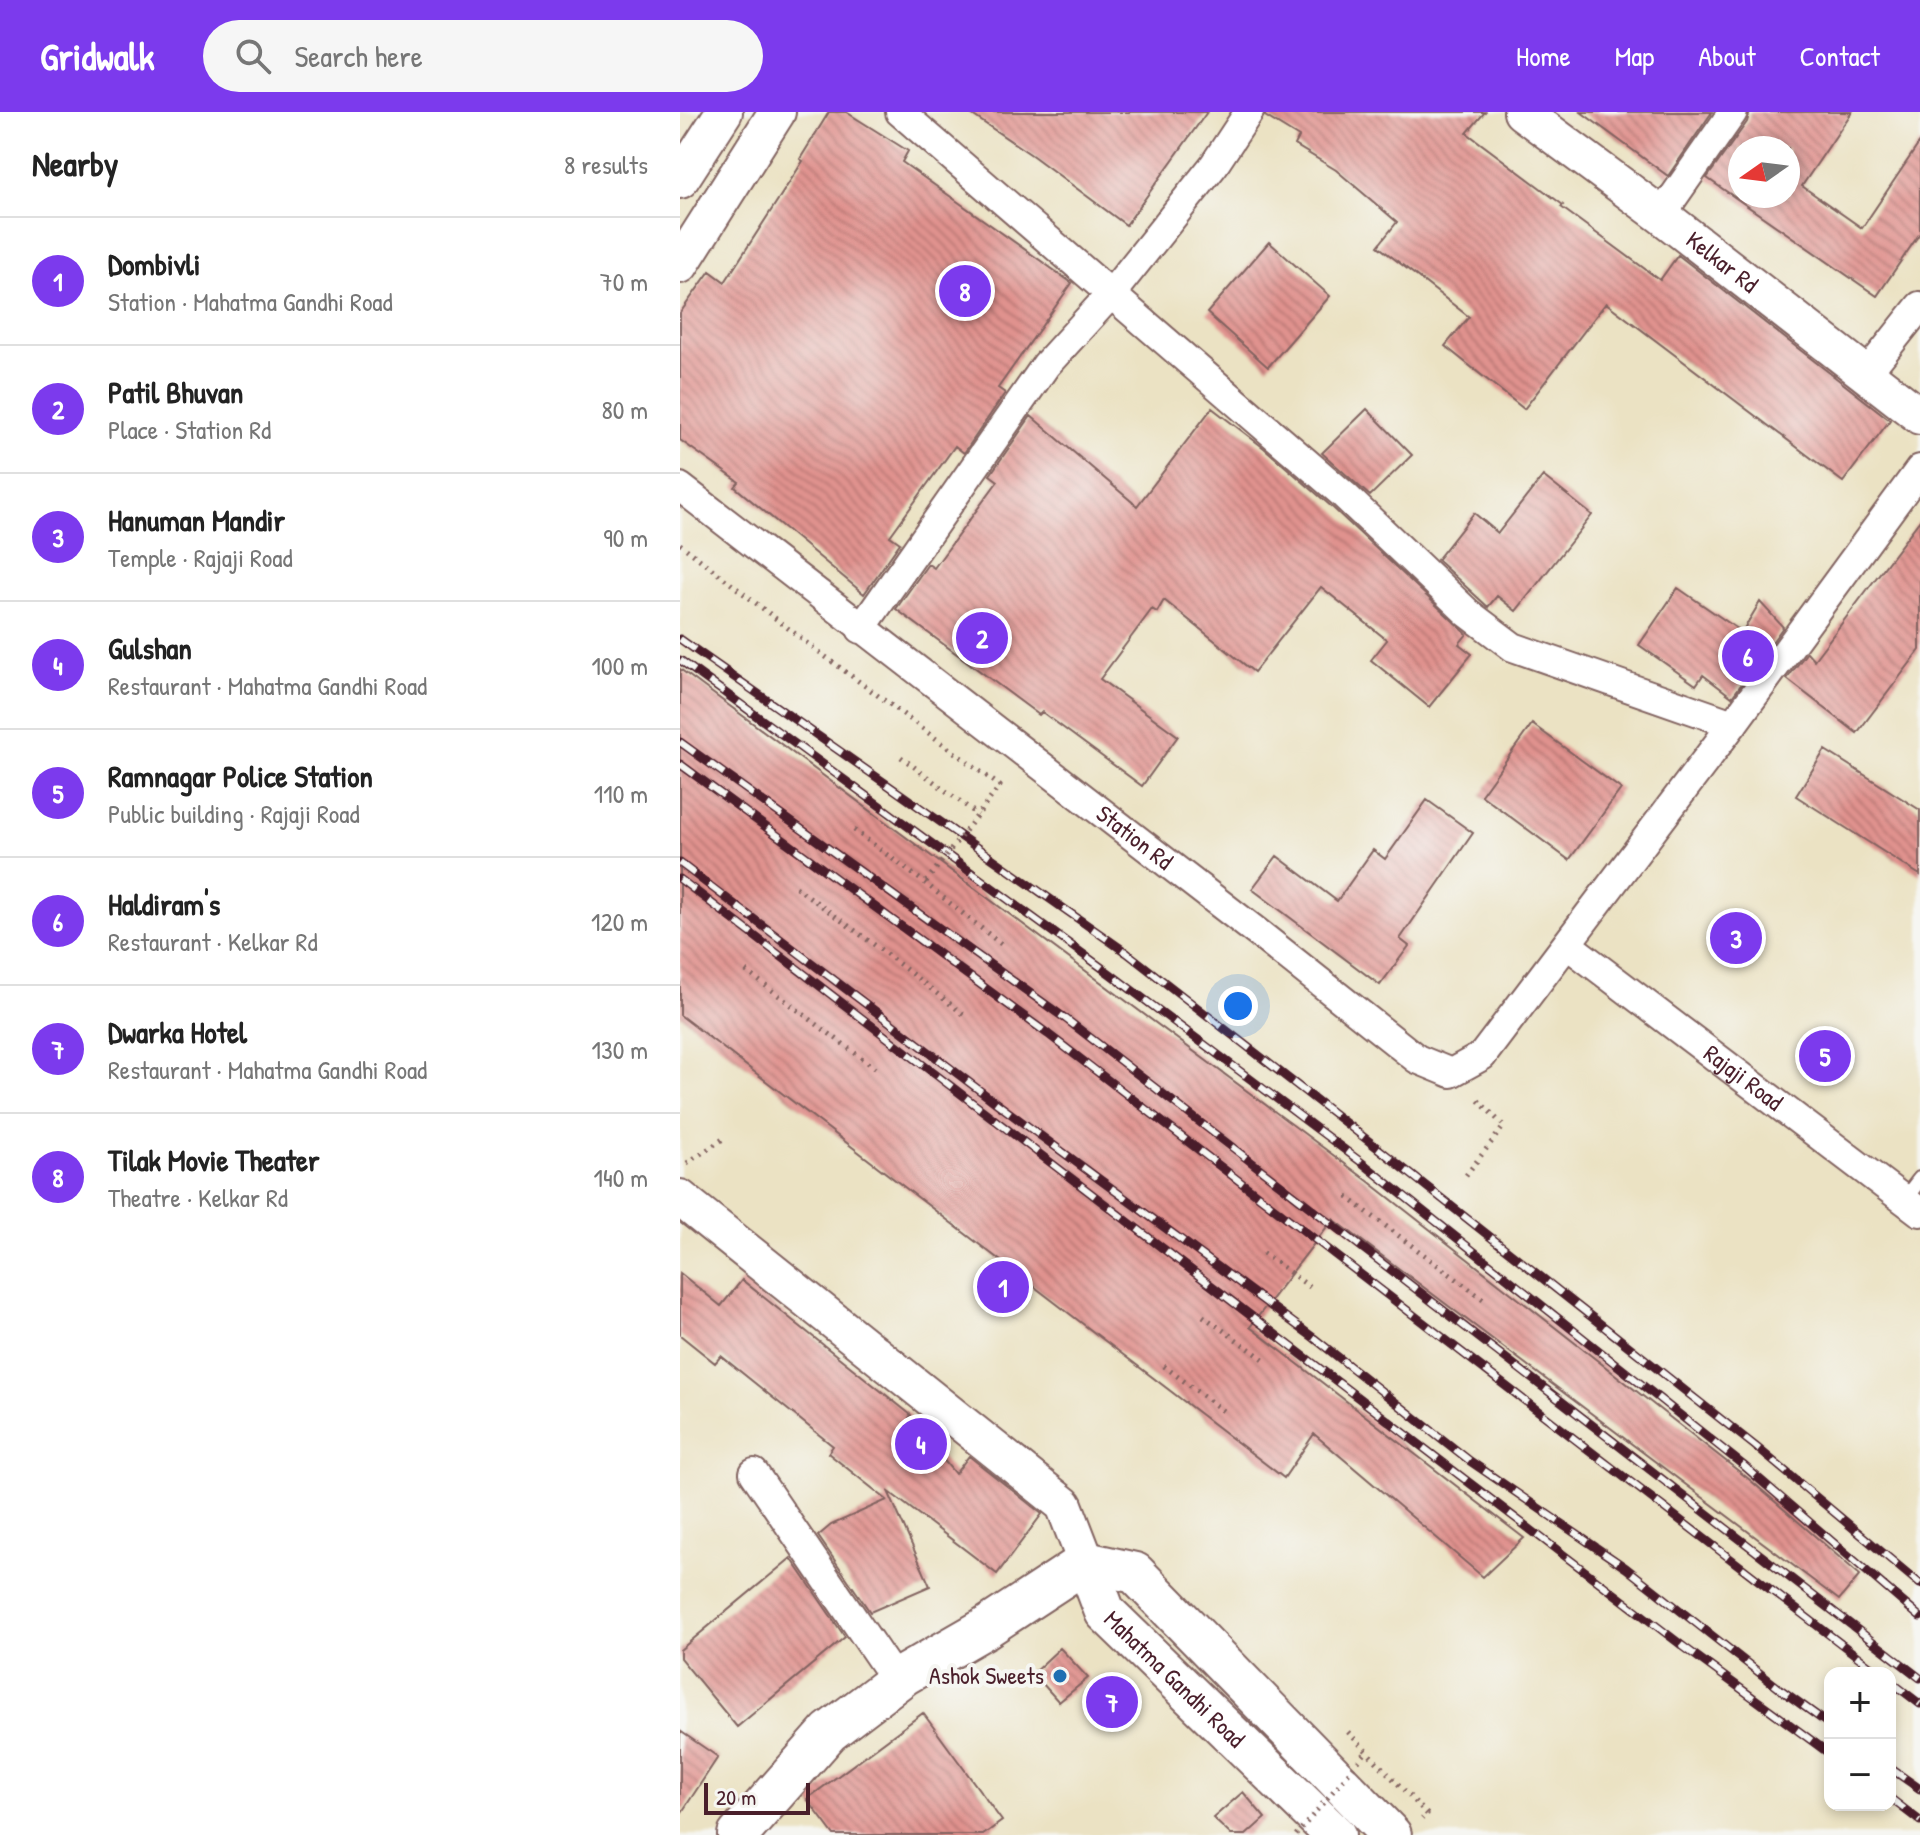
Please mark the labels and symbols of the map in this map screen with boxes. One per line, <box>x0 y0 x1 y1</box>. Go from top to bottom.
north arrow <box>1728 136 1800 208</box>
street label: Kelkar Rd <box>1680 223 1765 299</box>
pin: 8 <box>939 261 991 321</box>
pin: 2 <box>956 608 1008 668</box>
pin: 6 <box>1722 626 1774 686</box>
street label: Station Rd <box>1090 797 1180 877</box>
pin: 3 <box>1710 908 1762 968</box>
your location <box>1218 986 1258 1026</box>
pin: 5 <box>1799 1026 1851 1086</box>
street label: Rajaji Road <box>1698 1037 1790 1118</box>
pin: 1 <box>977 1257 1029 1317</box>
pin: 4 <box>895 1414 947 1474</box>
street label: Mahatma Gandhi Road <box>1098 1603 1252 1754</box>
place label: Ashok Sweets <box>929 1659 1044 1691</box>
marker: Ashok Sweets <box>1051 1667 1069 1685</box>
pin: 7 <box>1086 1672 1138 1732</box>
scale bar <box>704 1779 810 1815</box>

